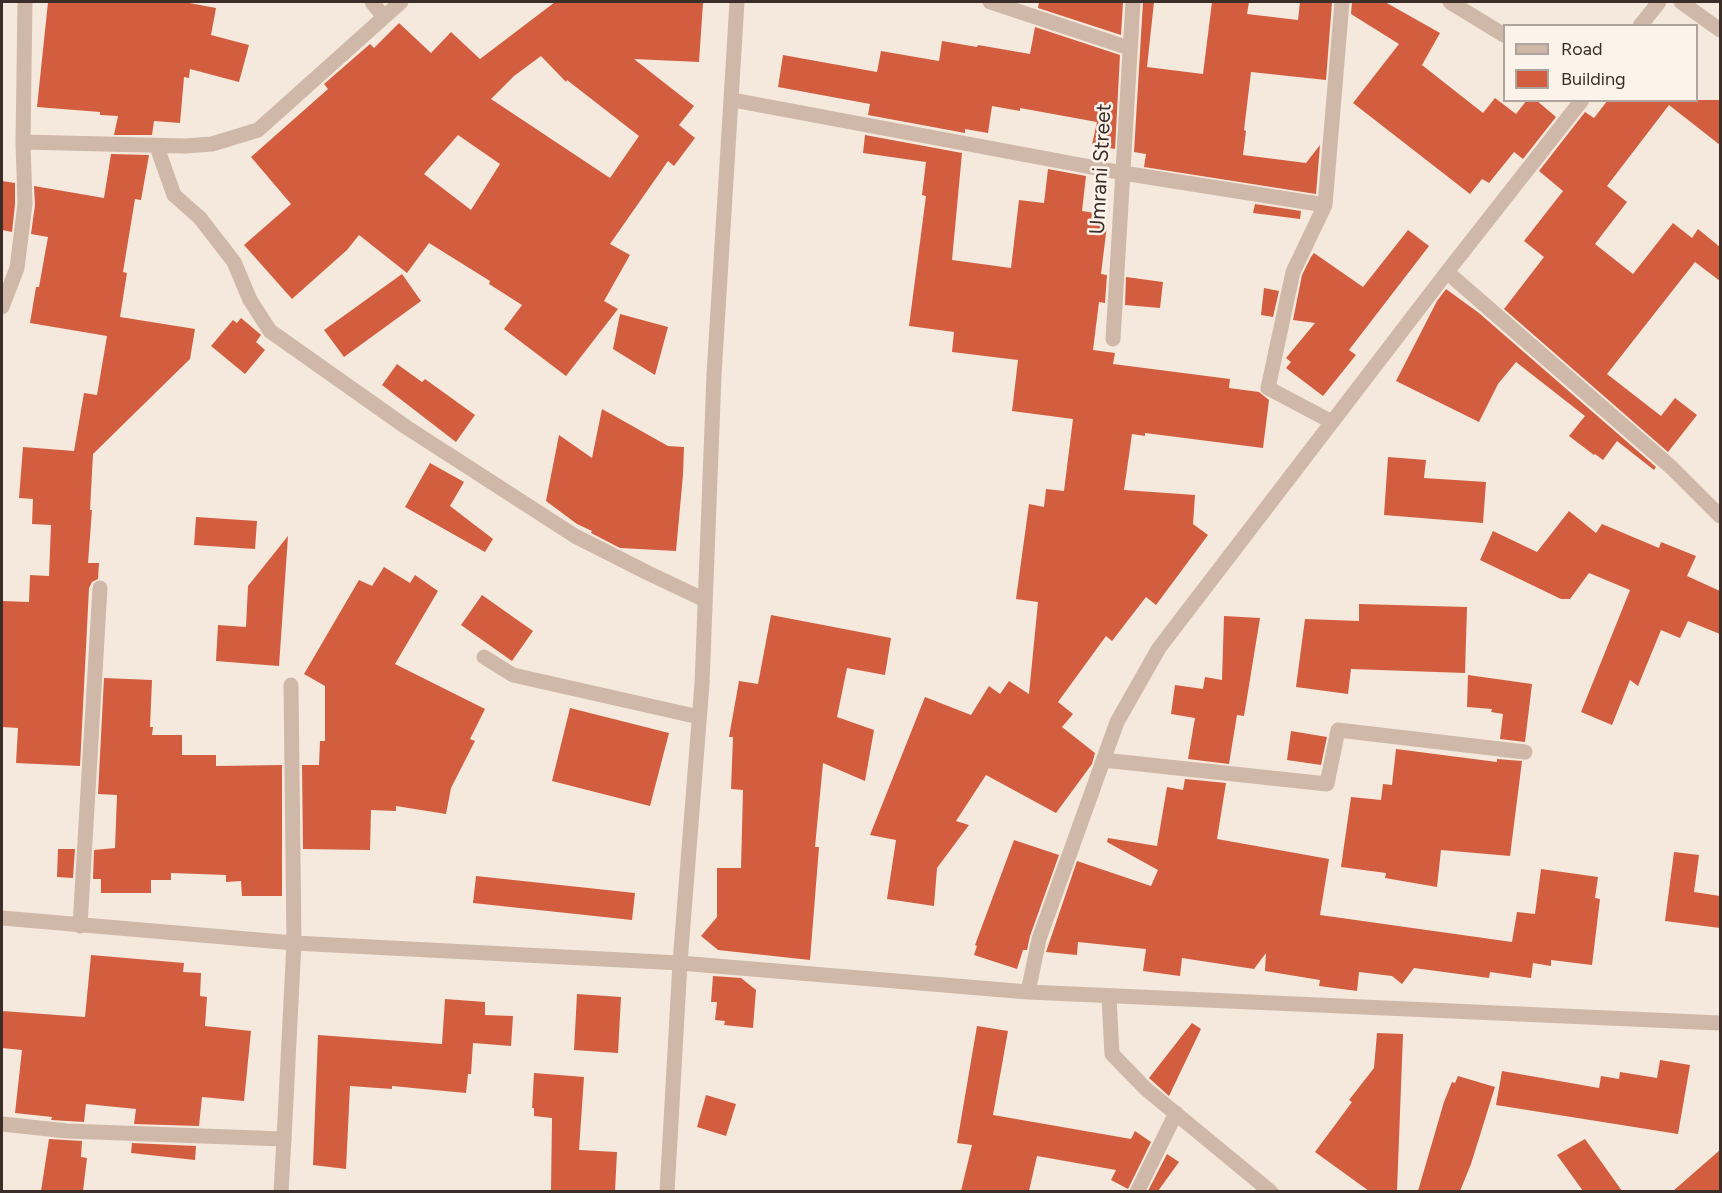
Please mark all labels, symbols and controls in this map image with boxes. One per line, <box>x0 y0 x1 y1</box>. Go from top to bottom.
legend <box>1503 24 1698 102</box>
text: Road <box>1561 38 1602 60</box>
text: Building <box>1561 68 1626 90</box>
street label: Umrani Street <box>1085 103 1117 235</box>

